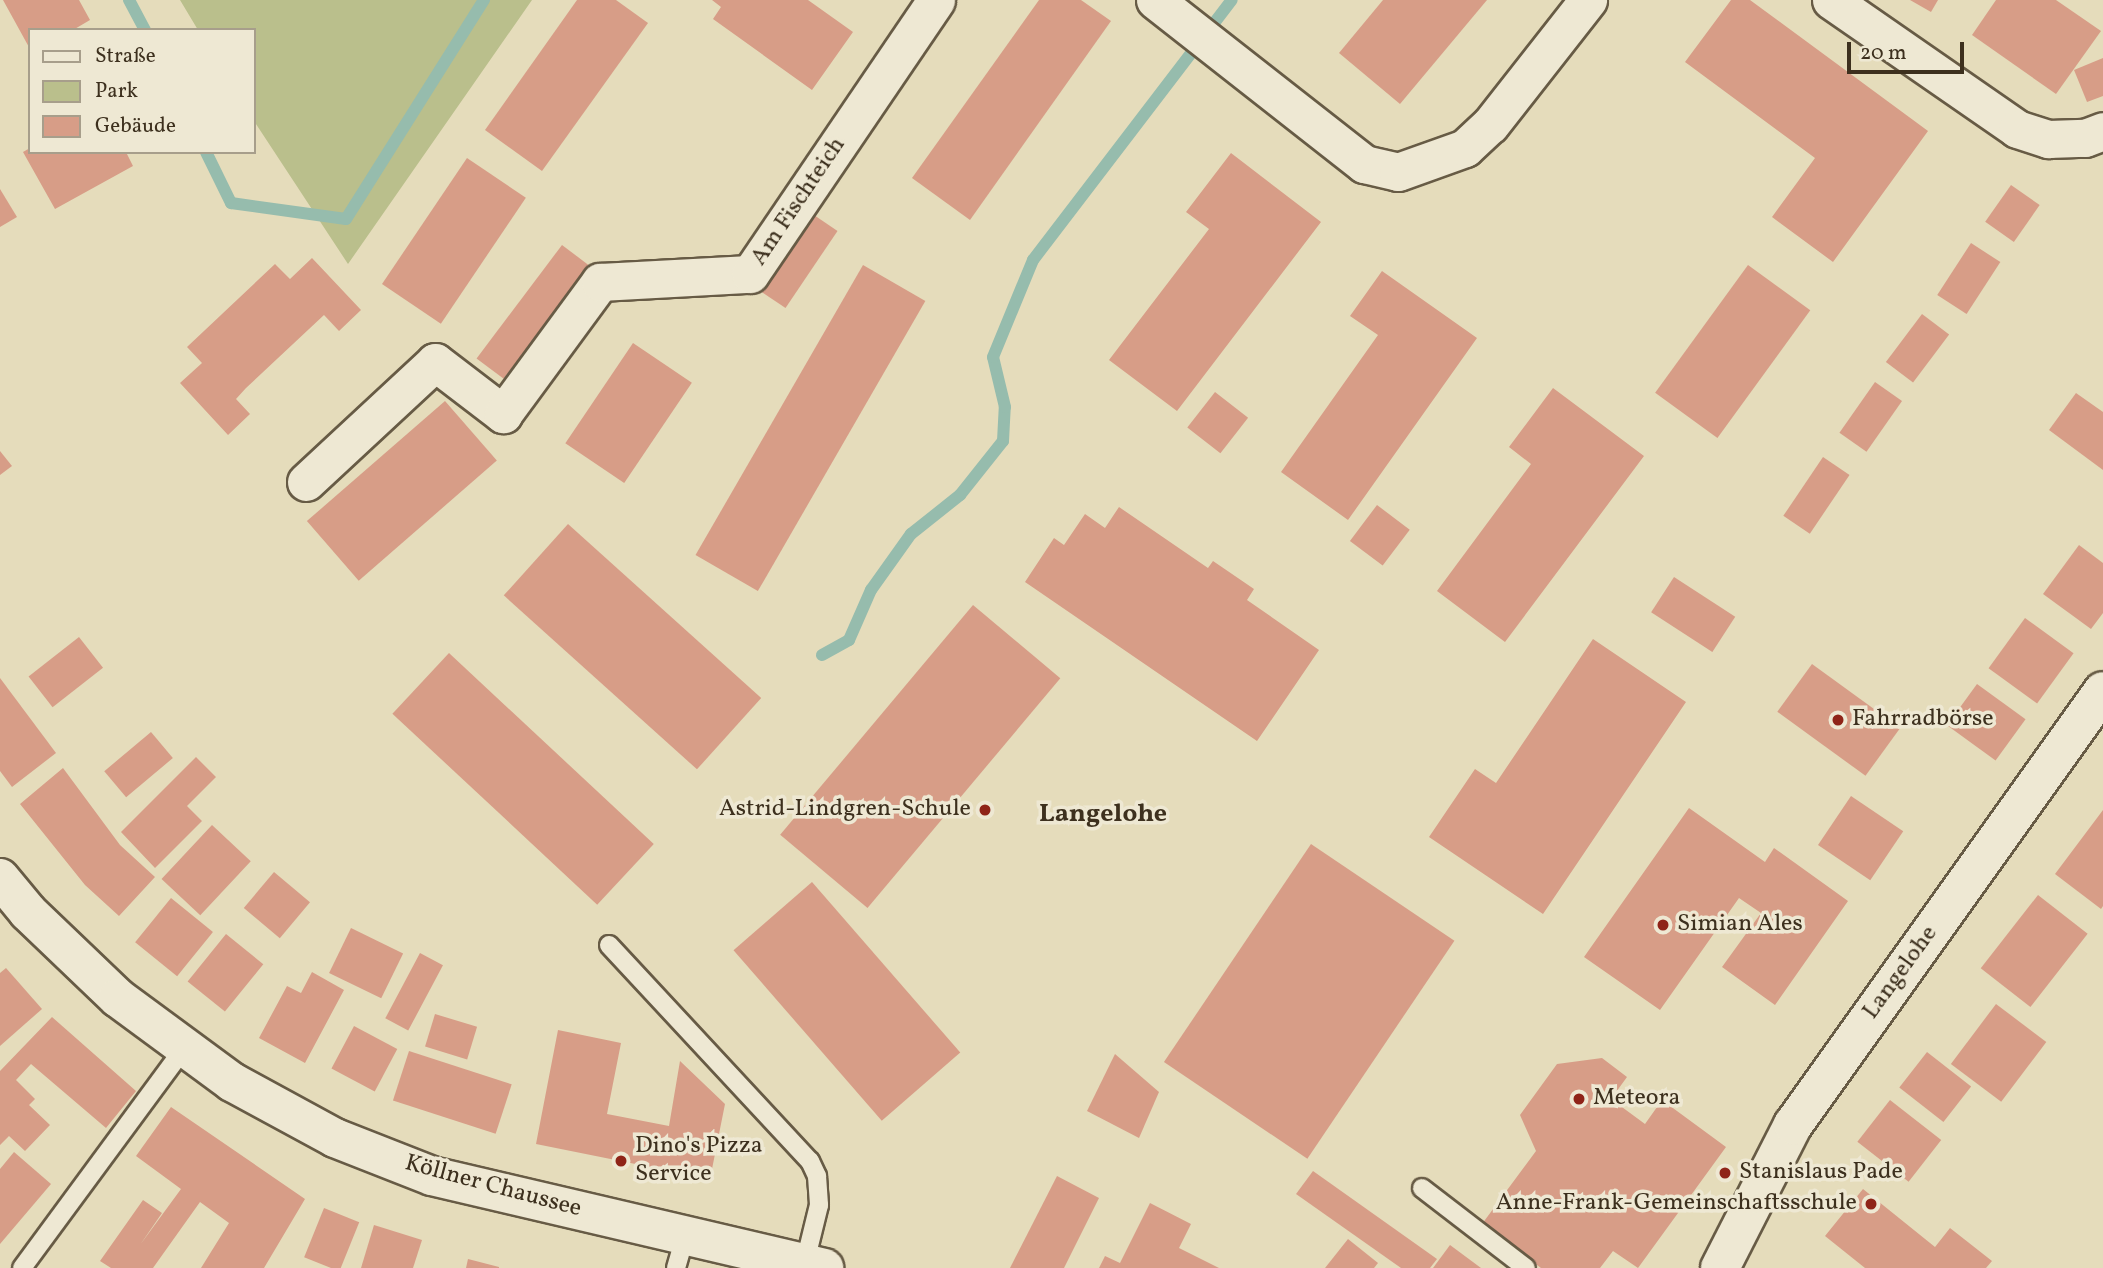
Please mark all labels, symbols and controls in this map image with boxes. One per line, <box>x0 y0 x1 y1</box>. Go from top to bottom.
legend <box>28 28 256 154</box>
scale bar <box>1851 28 1968 72</box>
text: 20 m <box>1860 39 1906 68</box>
text: Straße <box>95 42 156 71</box>
text: Park <box>95 77 138 106</box>
text: Gebäude <box>95 112 176 141</box>
street label: Am Fischteich <box>745 132 853 272</box>
place label: Fahrradbörse <box>1852 706 1994 734</box>
marker: Fahrradbörse <box>1830 712 1846 728</box>
place label: Astrid-Lindgren-Schule <box>719 796 971 824</box>
district label: Langelohe <box>1039 799 1167 831</box>
marker: Astrid-Lindgren-Schule <box>977 802 993 818</box>
place label: Simian Ales <box>1677 911 1803 939</box>
marker: Simian Ales <box>1655 917 1671 933</box>
street label: Langelohe <box>1857 921 1945 1025</box>
place label: Meteora <box>1593 1085 1681 1113</box>
marker: Meteora <box>1571 1091 1587 1107</box>
place label: Dino's Pizza Service <box>635 1133 763 1189</box>
street label: Köllner Chaussee <box>402 1150 584 1224</box>
marker: Dino's Pizza Service <box>613 1153 629 1169</box>
place label: Stanislaus Pade <box>1739 1159 1903 1187</box>
marker: Stanislaus Pade <box>1717 1165 1733 1181</box>
place label: Anne-Frank-Gemeinschaftsschule <box>1496 1190 1857 1218</box>
marker: Anne-Frank-Gemeinschaftsschule <box>1863 1196 1879 1212</box>

